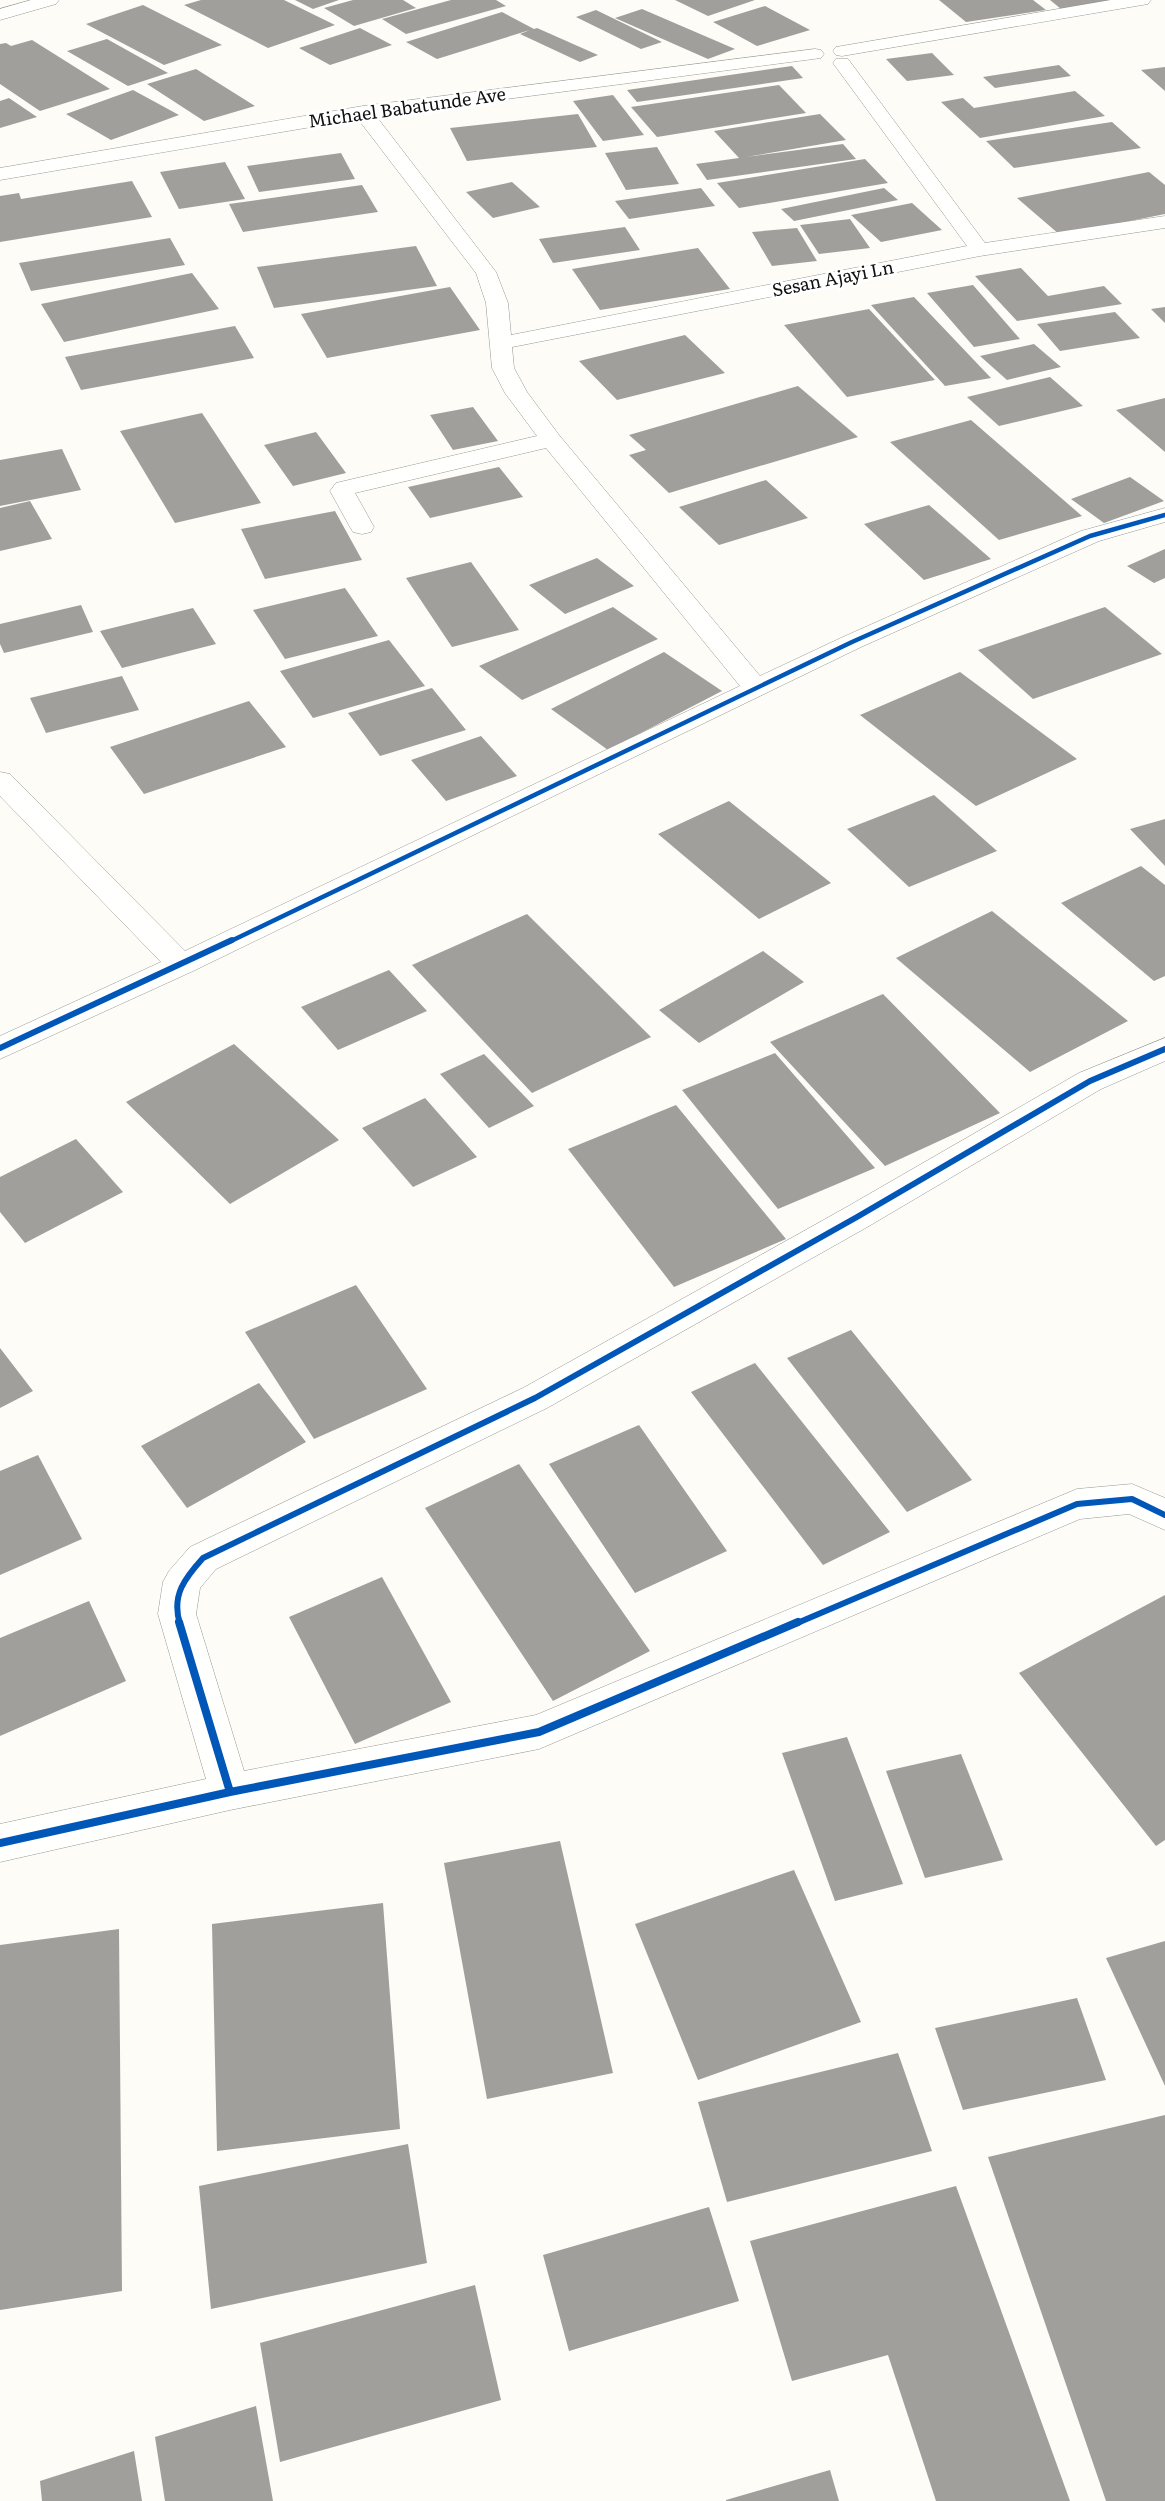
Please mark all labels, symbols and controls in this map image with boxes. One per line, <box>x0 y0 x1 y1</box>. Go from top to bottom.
street label: Michael Babatunde Ave <box>306 79 507 134</box>
street label: Sesan Ajayi Ln <box>769 252 896 303</box>

